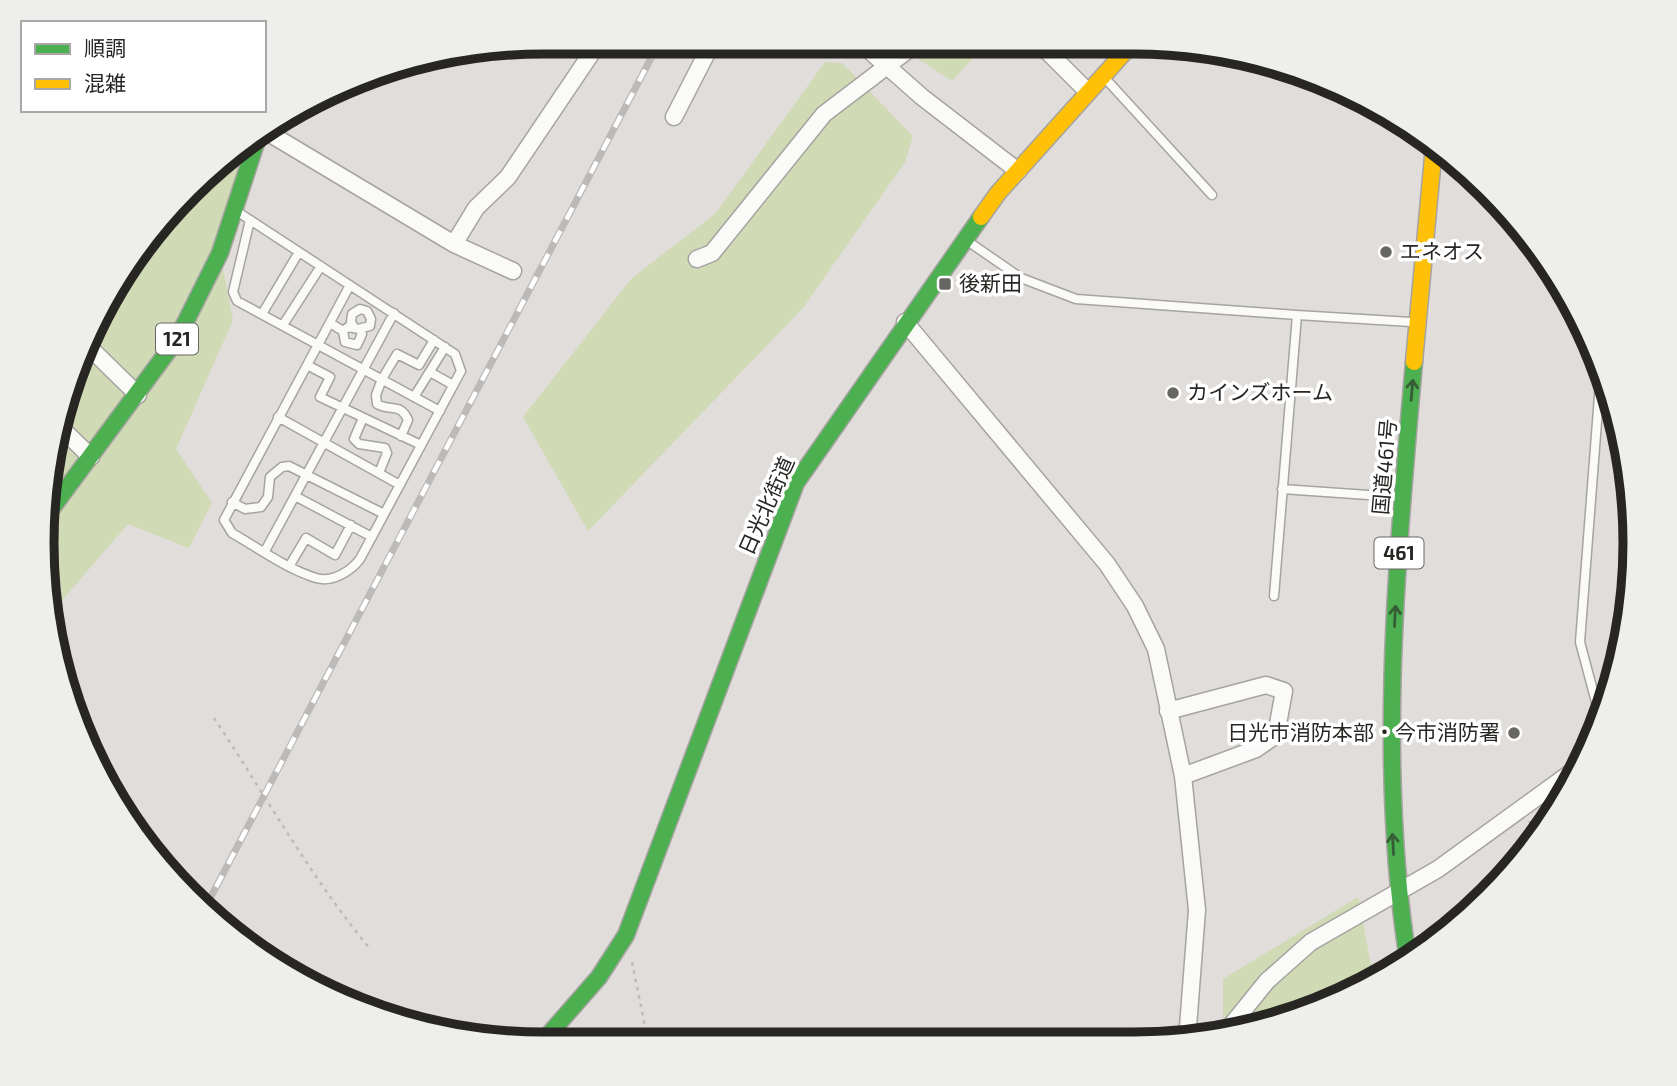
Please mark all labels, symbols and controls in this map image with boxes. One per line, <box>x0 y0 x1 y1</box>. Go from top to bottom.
legend <box>21 21 266 112</box>
text: 順調 <box>84 35 126 60</box>
text: 混雑 <box>84 70 126 95</box>
place label: エネオス <box>1400 238 1484 263</box>
marker: エネオス <box>1378 244 1394 260</box>
place label: 後新田 <box>959 270 1022 295</box>
marker: 後新田 <box>937 276 953 292</box>
road number: 121 <box>156 324 198 354</box>
place label: カインズホーム <box>1187 379 1333 404</box>
one-way arrow <box>1406 379 1419 401</box>
marker: カインズホーム <box>1165 385 1181 401</box>
street label: 国道461号 <box>1367 418 1400 516</box>
street label: 日光北街道 <box>733 452 798 558</box>
road number: 461 <box>1374 538 1424 568</box>
one-way arrow <box>1388 605 1401 628</box>
place label: 日光市消防本部・今市消防署 <box>1227 719 1500 744</box>
marker: 日光市消防本部・今市消防署 <box>1506 725 1522 741</box>
one-way arrow <box>1387 833 1400 856</box>

